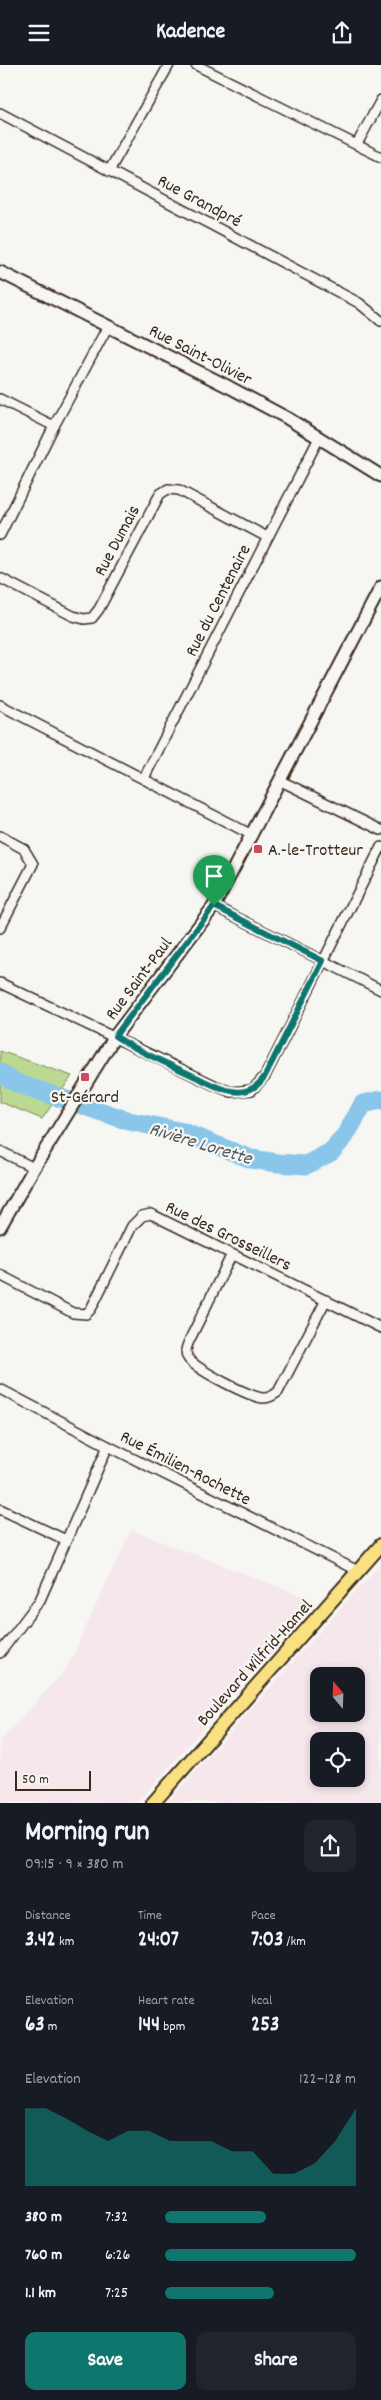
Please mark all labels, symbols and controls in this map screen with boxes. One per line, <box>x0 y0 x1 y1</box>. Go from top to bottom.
text: Kadence <box>156 17 225 48</box>
icon: menu <box>25 19 53 47</box>
icon: share <box>328 19 356 47</box>
street label: Rue Grandpré <box>152 170 246 235</box>
street label: Rue Saint-Olivier <box>144 320 256 393</box>
street label: Rue Dumais <box>89 501 147 581</box>
street label: Rue du Centenaire <box>180 540 258 662</box>
place label: A.-le-Trotteur <box>268 839 363 864</box>
marker: A.-le-Trotteur <box>252 843 264 855</box>
pin <box>193 855 235 906</box>
icon: arrive <box>200 862 228 890</box>
street label: Rue Saint-Paul <box>101 932 180 1026</box>
marker: St-Gérard <box>79 1071 91 1083</box>
place label: St-Gérard <box>51 1086 119 1111</box>
water label: Rivière Lorette <box>145 1117 256 1174</box>
street label: Rue des Grosseillers <box>161 1196 295 1279</box>
street label: Rue Émilien-Rochette <box>115 1425 255 1513</box>
street label: Boulevard Wilfrid-Hamel <box>192 1594 320 1733</box>
north arrow <box>310 1667 365 1723</box>
map controls <box>310 1667 365 1787</box>
button: locate <box>310 1732 365 1787</box>
scale bar <box>15 1767 91 1791</box>
text: 50 m <box>22 1770 49 1790</box>
text: Morning run <box>25 1814 149 1854</box>
button: share <box>304 1820 356 1872</box>
text: 09:15 · 9 × 380 m <box>25 1853 123 1876</box>
text: Distance <box>25 1906 71 1926</box>
text: Time <box>138 1906 162 1926</box>
text: Pace <box>251 1906 276 1926</box>
text: 3.42 <box>25 1926 56 1956</box>
text: 24:07 <box>138 1926 179 1956</box>
text: 7:03 <box>251 1926 283 1956</box>
text: km <box>56 1932 74 1952</box>
text: /km <box>283 1932 306 1952</box>
text: Elevation <box>25 1991 74 2011</box>
text: Heart rate <box>138 1991 195 2011</box>
text: kcal <box>251 1991 272 2011</box>
text: 63 <box>25 2011 45 2041</box>
text: 144 <box>138 2011 160 2041</box>
text: 253 <box>251 2011 279 2041</box>
text: m <box>45 2017 57 2037</box>
text: bpm <box>160 2017 185 2037</box>
text: Elevation <box>25 2068 81 2091</box>
text: 122–128 m <box>299 2068 356 2091</box>
text: 380 m <box>25 2206 62 2229</box>
text: 7:32 <box>105 2206 128 2229</box>
text: 760 m <box>25 2244 62 2267</box>
text: 6:26 <box>105 2244 130 2267</box>
text: 1.1 km <box>25 2282 56 2305</box>
text: 7:25 <box>105 2282 128 2305</box>
button: Save <box>25 2332 186 2390</box>
button: Share <box>196 2332 356 2390</box>

